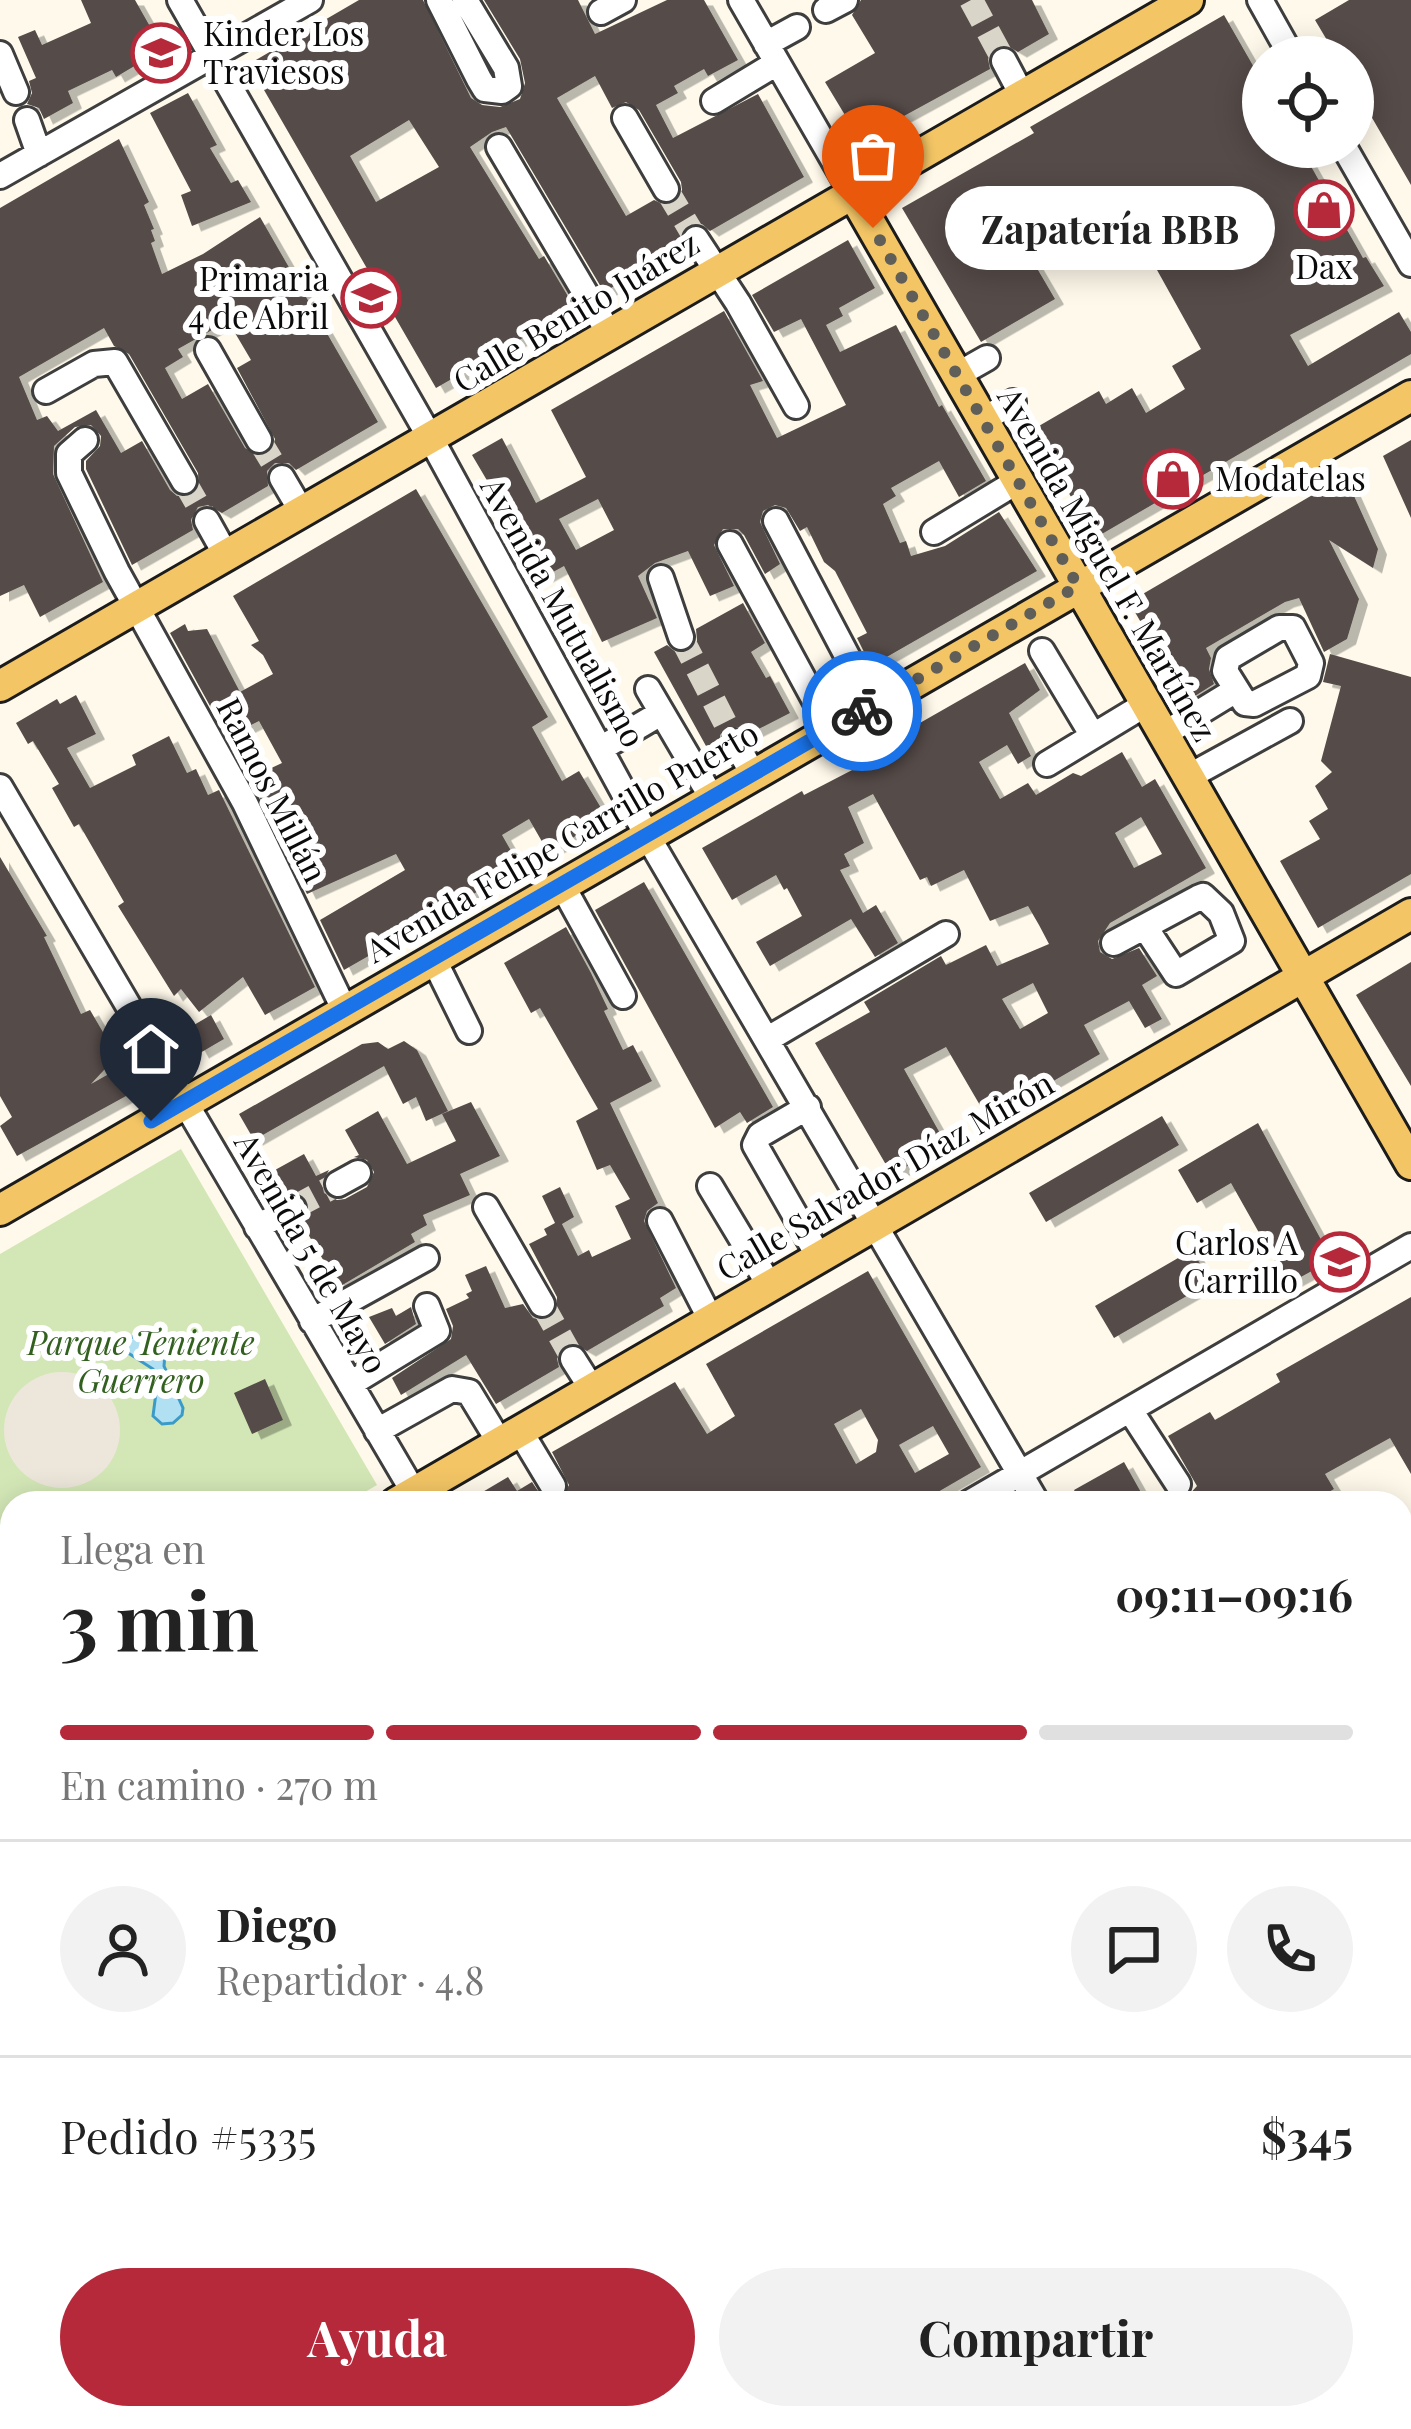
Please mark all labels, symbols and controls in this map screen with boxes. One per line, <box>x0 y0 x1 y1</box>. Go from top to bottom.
place label: Kinder Los Traviesos <box>203 10 364 92</box>
school or university icon: Kinder Los Traviesos <box>130 22 192 84</box>
map controls <box>1242 36 1374 168</box>
button: locate <box>1242 36 1374 168</box>
pin <box>822 105 924 228</box>
icon: bag <box>840 123 906 189</box>
shop icon: Dax <box>1293 179 1355 241</box>
callout: Zapatería BBB <box>945 186 1275 270</box>
text: Zapatería BBB <box>981 202 1239 254</box>
street label: Calle Benito Juárez <box>444 219 706 401</box>
place label: Dax <box>1295 243 1353 287</box>
place label: Primaria 4 de Abril <box>188 255 330 337</box>
school or university icon: Primaria 4 de Abril <box>340 267 402 329</box>
street label: Avenida Miguel F. Martínez <box>989 377 1228 748</box>
shop icon: Modatelas <box>1142 448 1204 510</box>
place label: Modatelas <box>1215 455 1366 499</box>
street label: Avenida Mutualismo <box>472 467 657 754</box>
courier <box>802 651 922 771</box>
icon: bike <box>829 678 895 744</box>
street label: Ramos Millán <box>208 689 339 889</box>
street label: Avenida Felipe Carrillo Puerto <box>356 710 765 971</box>
pin <box>100 998 202 1121</box>
icon: home <box>118 1016 184 1082</box>
street label: Calle Salvador Díaz Mirón <box>707 1060 1061 1289</box>
street label: Avenida 5 de Mayo <box>225 1123 400 1380</box>
place label: Carlos A Carrillo <box>1175 1219 1298 1301</box>
school or university icon: Carlos A Carrillo <box>1309 1231 1371 1293</box>
park label: Parque Teniente Guerrero <box>25 1319 255 1401</box>
text: Llega en <box>60 1522 205 1574</box>
text: 09:11–09:16 <box>1115 1563 1353 1623</box>
text: 3 min <box>60 1567 259 1671</box>
text: En camino · 270 m <box>60 1758 378 1810</box>
button: person <box>60 1886 186 2012</box>
button: chat <box>1071 1886 1197 2012</box>
button: phone <box>1227 1886 1353 2012</box>
text: Diego <box>216 1893 337 1953</box>
text: Repartidor · 4.8 <box>216 1953 484 2005</box>
text: Pedido #5335 <box>60 2105 317 2165</box>
text: $345 <box>1261 2105 1353 2165</box>
button: Ayuda <box>60 2268 695 2406</box>
button: Compartir <box>719 2268 1353 2406</box>

